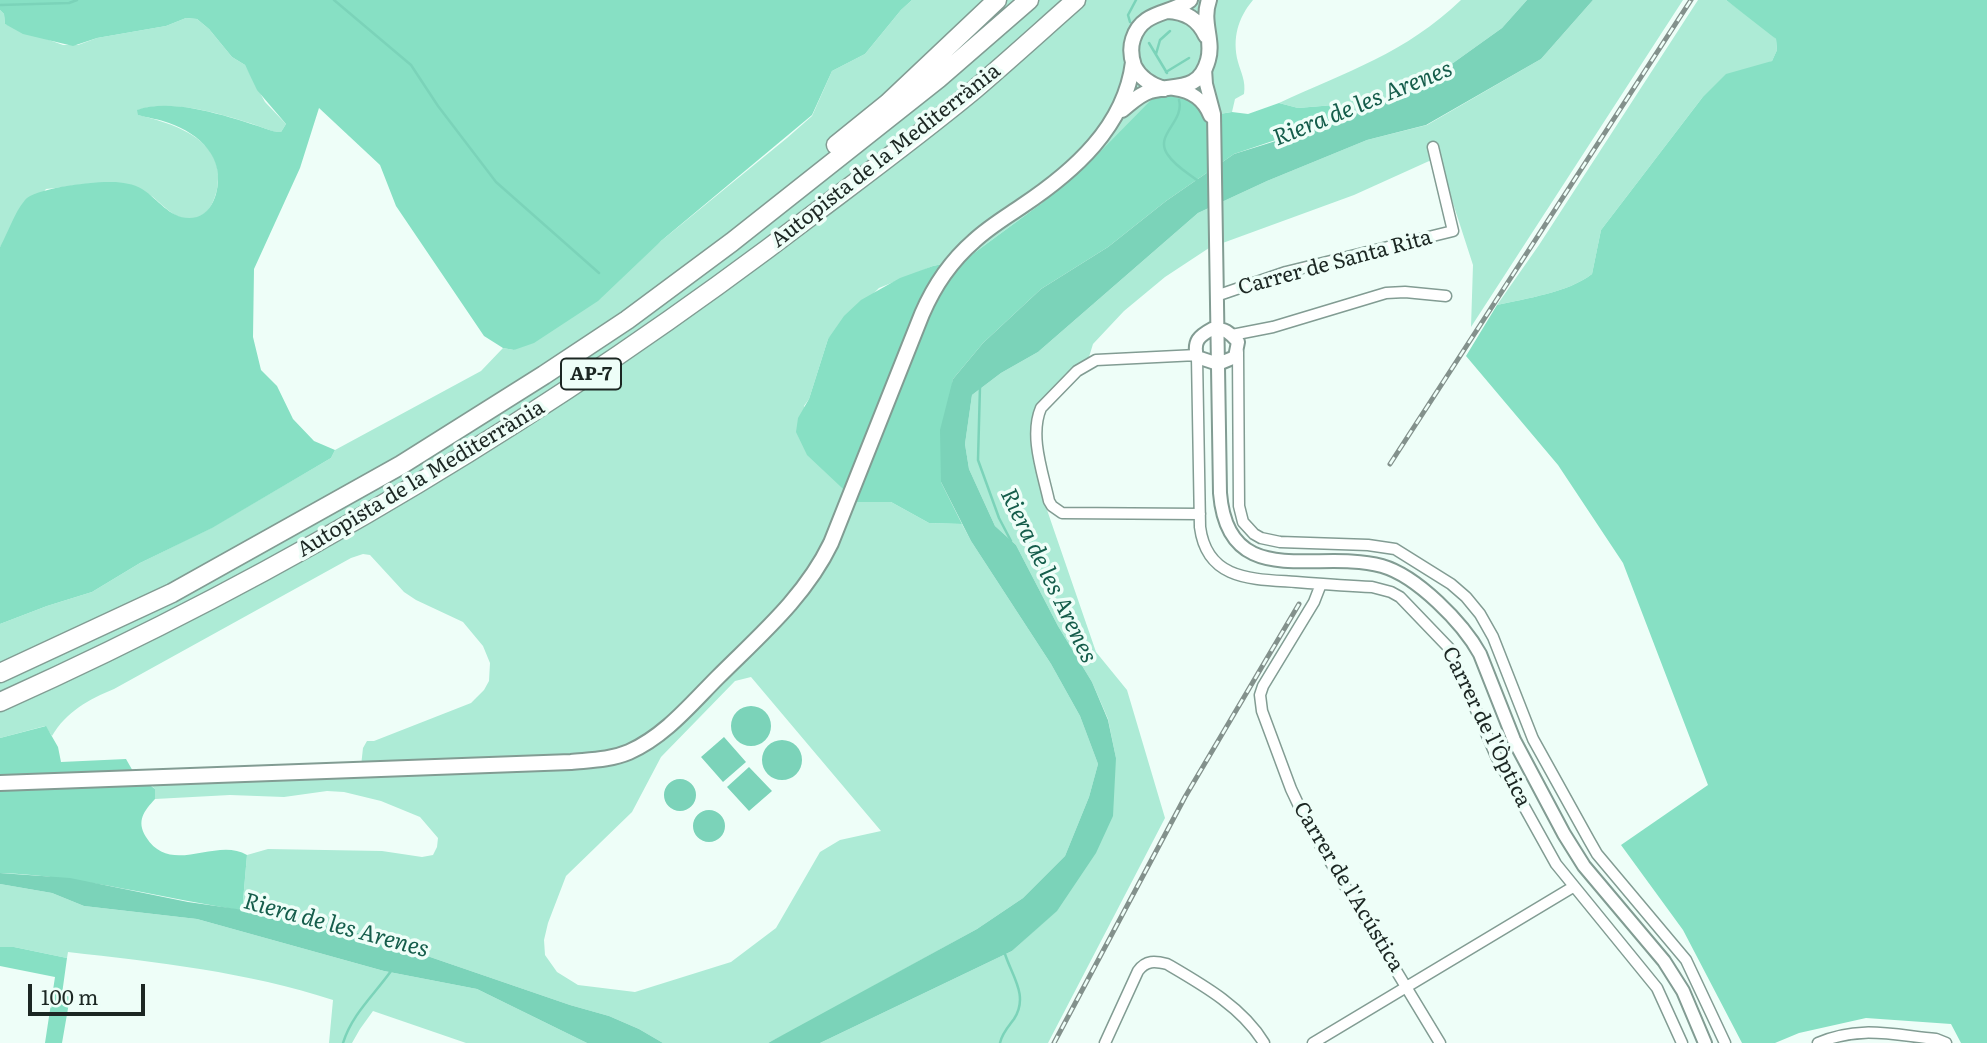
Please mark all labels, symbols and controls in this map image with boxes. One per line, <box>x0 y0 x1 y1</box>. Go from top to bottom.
water label: Riera de les Arenes <box>1269 55 1457 153</box>
street label: Autopista de la Mediterrània <box>766 59 1006 253</box>
street label: Carrer de Santa Rita <box>1235 225 1435 301</box>
road number: AP-7 <box>561 358 621 390</box>
street label: Autopista de la Mediterrània <box>293 395 549 563</box>
water label: Riera de les Arenes <box>994 484 1102 668</box>
street label: Carrer de l'Òptica <box>1436 643 1536 811</box>
street label: Carrer de l'Acústica <box>1287 798 1409 976</box>
water label: Riera de les Arenes <box>240 888 432 964</box>
scale bar <box>32 970 149 1014</box>
text: 100 m <box>41 980 98 1011</box>

